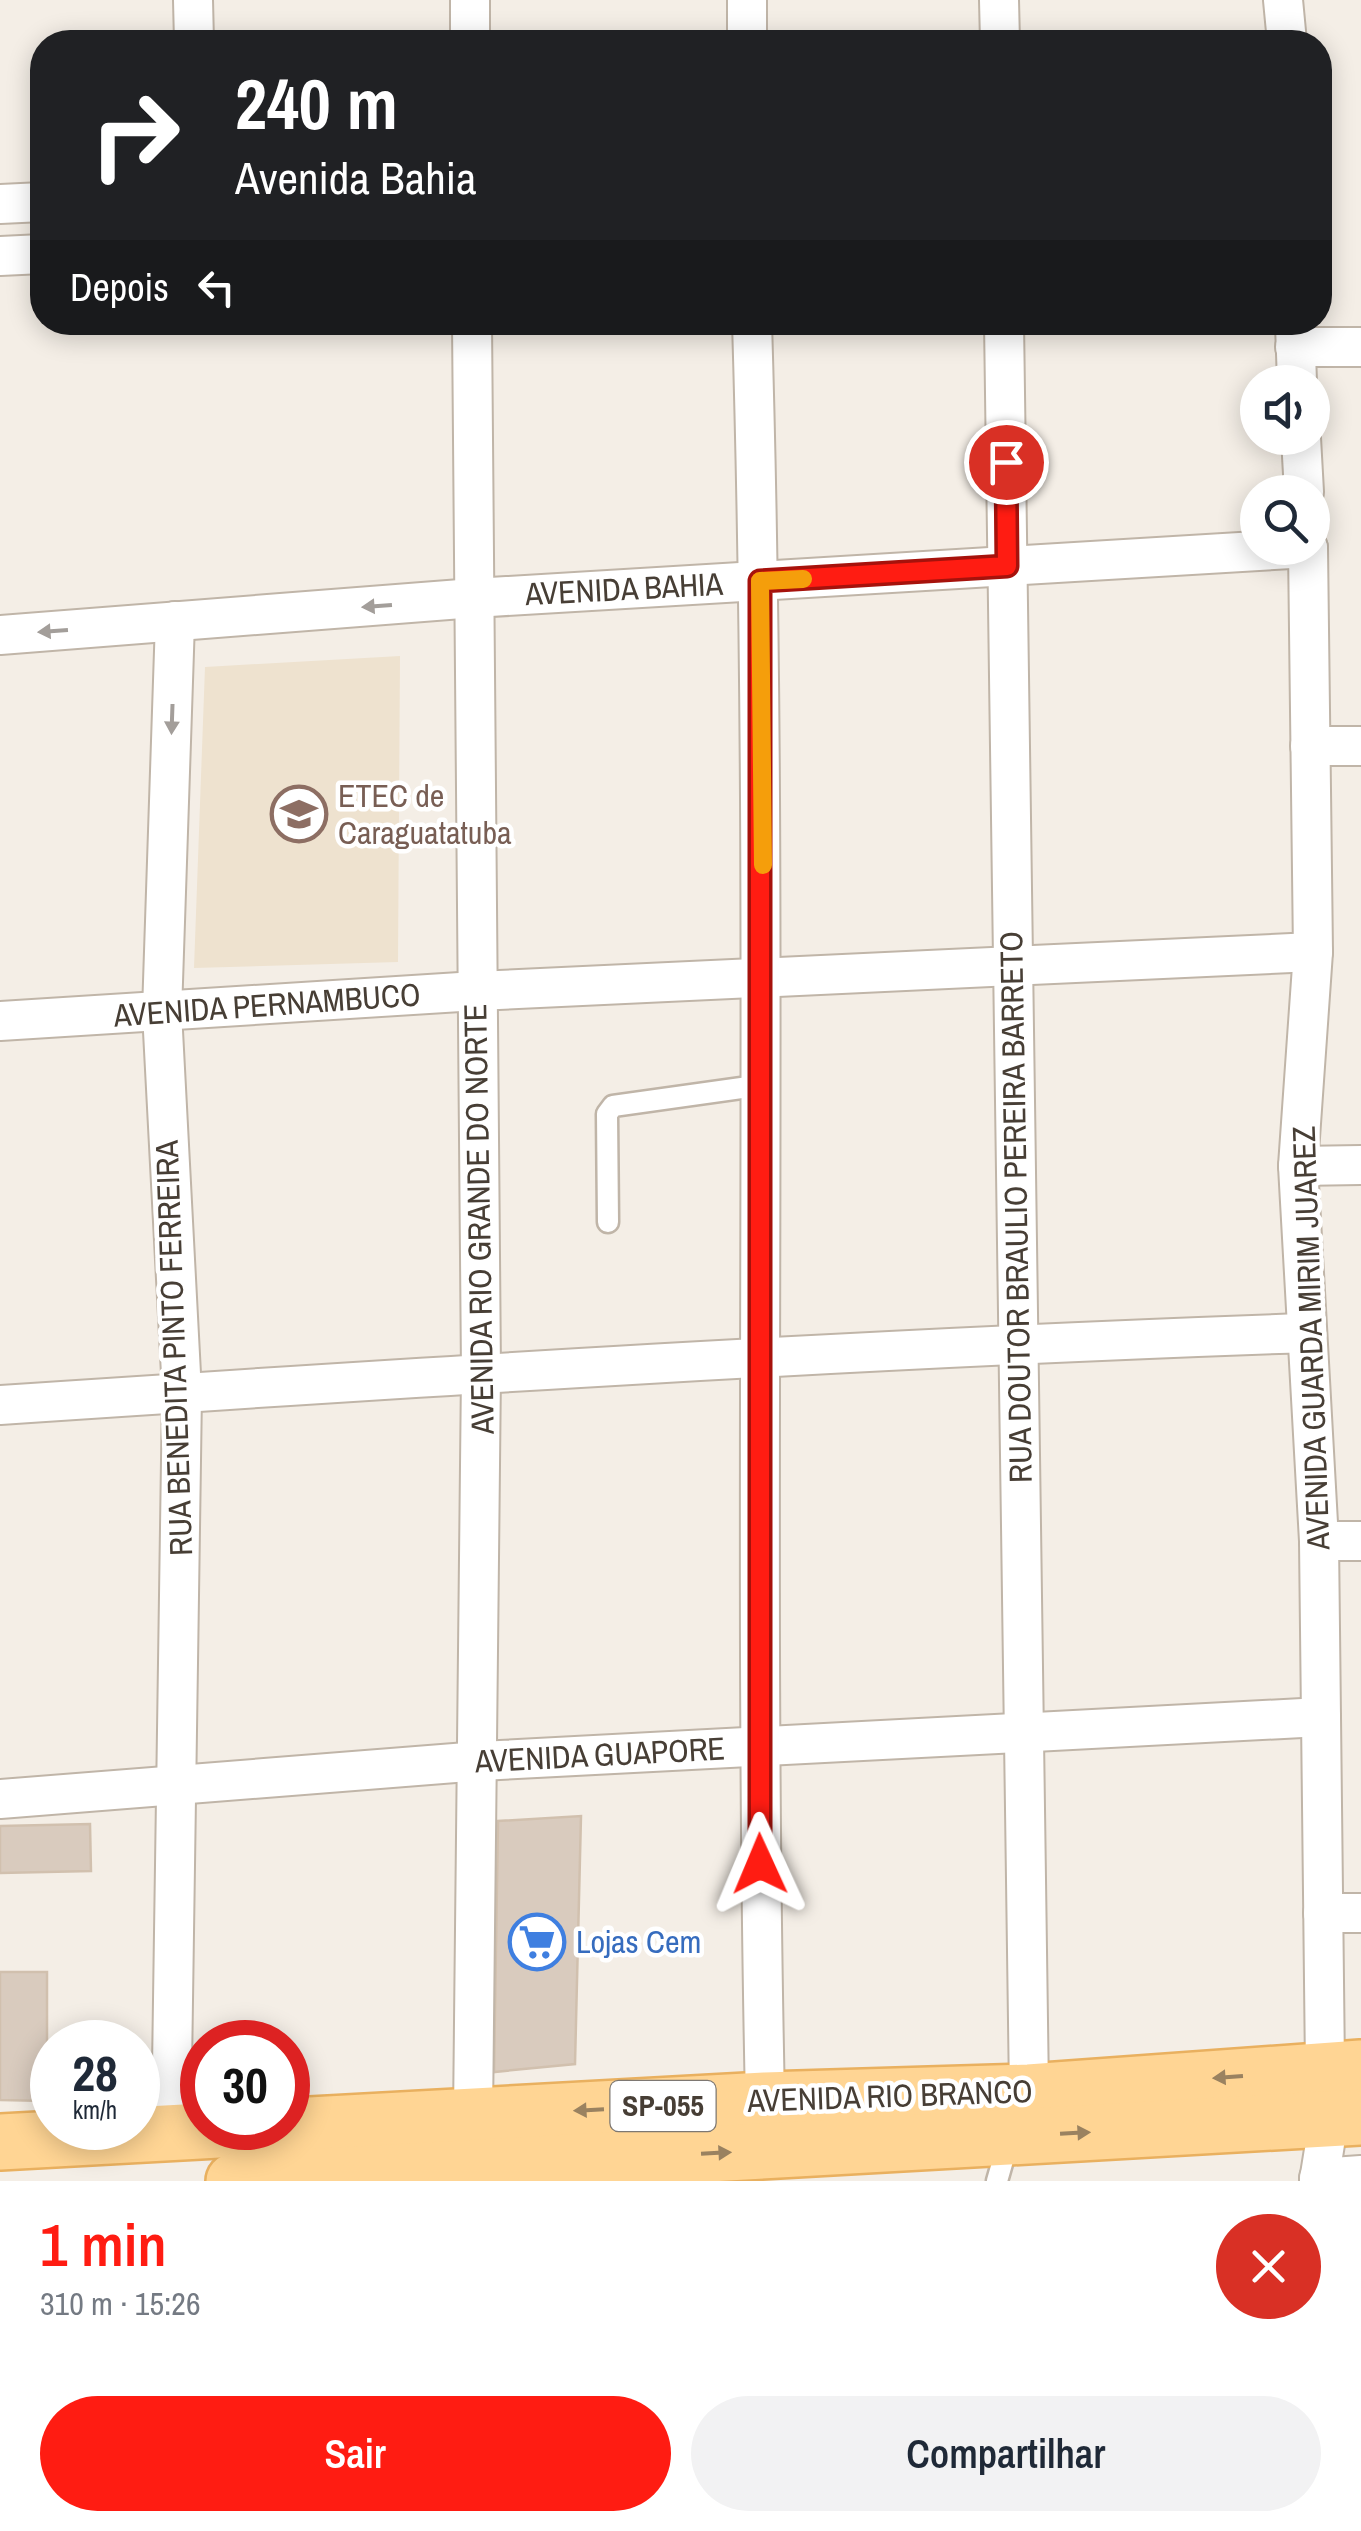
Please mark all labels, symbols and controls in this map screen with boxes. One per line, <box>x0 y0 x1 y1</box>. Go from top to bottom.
text: 240 m <box>235 57 398 151</box>
icon: right <box>70 70 200 200</box>
text: Avenida Bahia <box>235 147 476 208</box>
icon: left <box>189 260 244 315</box>
text: Depois <box>70 262 169 313</box>
map controls <box>1240 365 1330 565</box>
button: sound <box>1240 365 1330 455</box>
pin <box>964 420 1049 505</box>
icon: arrive <box>979 435 1034 490</box>
button: search <box>1240 475 1330 565</box>
street label: AVENIDA BAHIA <box>523 562 724 615</box>
one-way arrow <box>360 598 392 614</box>
one-way arrow <box>36 623 68 639</box>
one-way arrow <box>163 703 179 735</box>
place label: ETEC de Caraguatatuba <box>338 774 512 854</box>
school or university icon: ETEC de Caraguatatuba <box>269 784 329 844</box>
street label: RUA DOUTOR BRAULIO PEREIRA BARRETO <box>989 931 1042 1483</box>
street label: AVENIDA PERNAMBUCO <box>111 972 422 1037</box>
street label: AVENIDA RIO GRANDE DO NORTE <box>453 1003 504 1436</box>
street label: AVENIDA GUARDA MIRIM JUAREZ <box>1282 1125 1339 1552</box>
street label: RUA BENEDITA PINTO FERREIRA <box>145 1139 202 1557</box>
street label: AVENIDA GUAPORE <box>473 1726 726 1783</box>
position arrow <box>708 1812 812 1916</box>
supermarket icon: Lojas Cem <box>507 1912 567 1972</box>
place label: Lojas Cem <box>576 1920 701 1963</box>
speed limit sign: 30 <box>180 2020 310 2150</box>
text: 28 <box>72 2039 118 2107</box>
street label: AVENIDA RIO BRANCO <box>746 2069 1033 2122</box>
one-way arrow <box>1212 2069 1244 2085</box>
road number: SP-055 <box>610 2081 716 2131</box>
text: km/h <box>73 2093 117 2127</box>
one-way arrow <box>573 2102 605 2118</box>
one-way arrow <box>1060 2125 1092 2141</box>
one-way arrow <box>700 2145 732 2161</box>
text: 1 min <box>40 2204 167 2285</box>
button: close <box>1216 2214 1321 2319</box>
text: 310 m · 15:26 <box>40 2282 200 2325</box>
button: Sair <box>40 2396 671 2511</box>
button: Compartilhar <box>691 2396 1321 2511</box>

